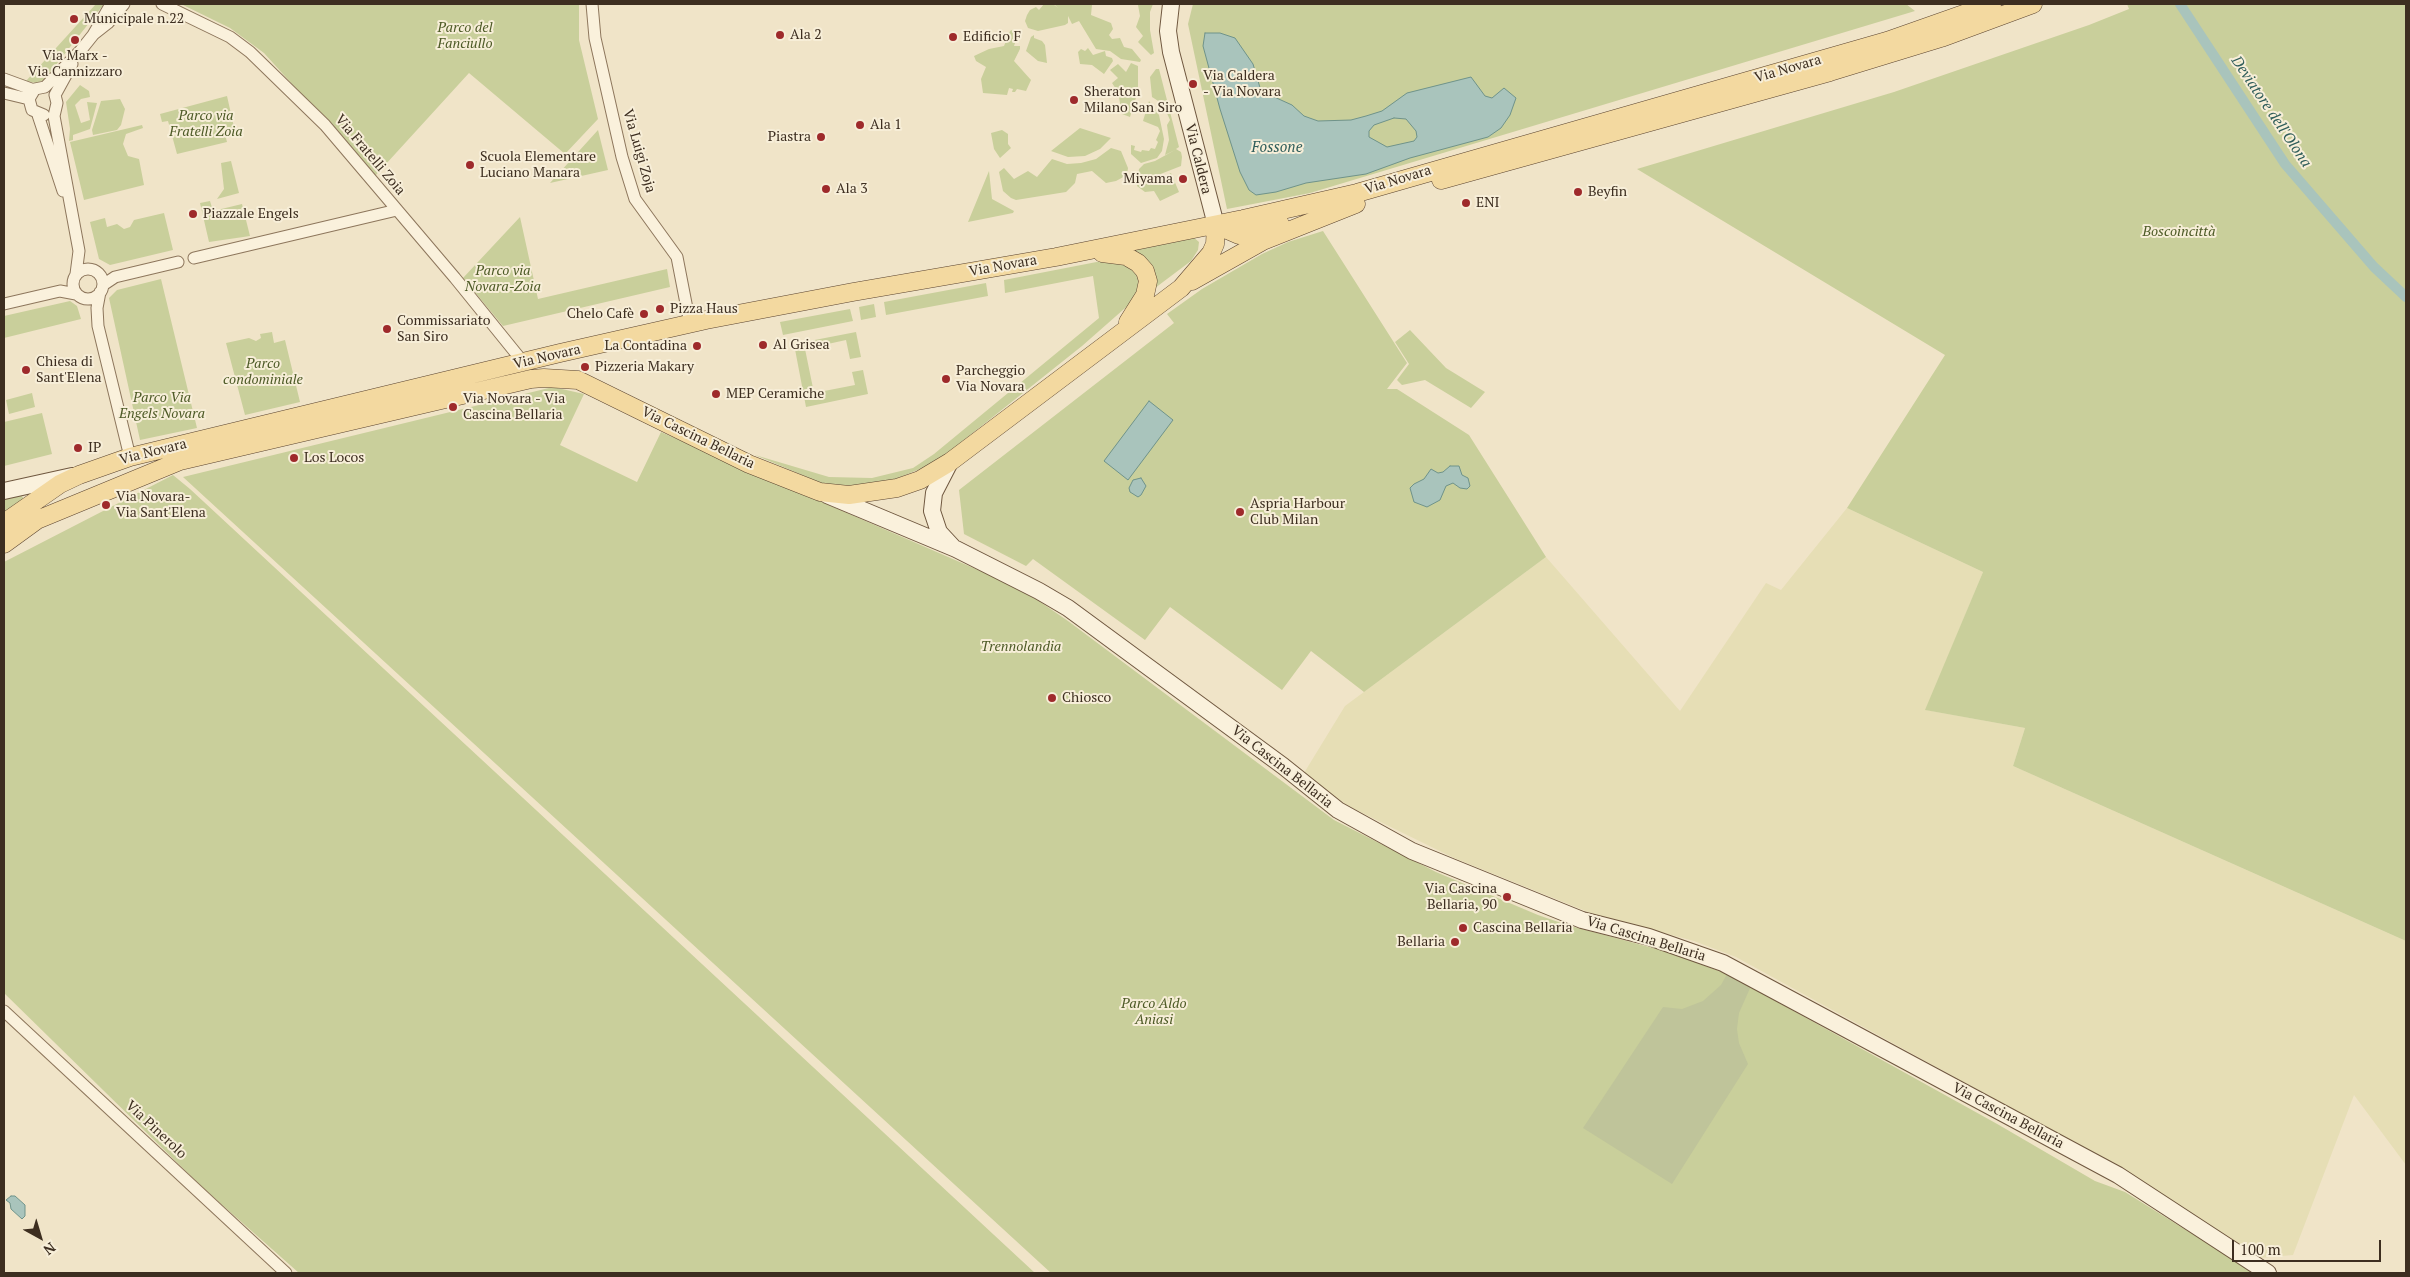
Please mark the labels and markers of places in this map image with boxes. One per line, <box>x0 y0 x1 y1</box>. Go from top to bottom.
place label: Municipale n.22 <box>84 11 184 27</box>
marker: Municipale n.22 <box>68 13 80 25</box>
place label: Ala 2 <box>790 27 822 43</box>
marker: Ala 2 <box>774 29 786 41</box>
place label: Edificio F <box>963 29 1021 45</box>
marker: Edificio F <box>947 31 959 43</box>
marker: Via Marx - Via Cannizzaro <box>69 34 81 46</box>
place label: Via Marx - Via Cannizzaro <box>28 48 122 80</box>
place label: Via Caldera - Via Novara <box>1203 68 1281 100</box>
marker: Via Caldera - Via Novara <box>1187 78 1199 90</box>
place label: Sheraton Milano San Siro <box>1084 84 1182 116</box>
marker: Sheraton Milano San Siro <box>1068 94 1080 106</box>
place label: Ala 1 <box>870 117 902 133</box>
marker: Ala 1 <box>854 119 866 131</box>
place label: Piastra <box>768 129 811 145</box>
marker: Piastra <box>815 131 827 143</box>
place label: Scuola Elementare Luciano Manara <box>480 149 596 182</box>
marker: Scuola Elementare Luciano Manara <box>464 159 476 171</box>
place label: Miyama <box>1123 171 1173 187</box>
marker: Miyama <box>1177 173 1189 185</box>
place label: Ala 3 <box>836 181 868 197</box>
marker: Ala 3 <box>820 183 832 195</box>
place label: Beyfin <box>1588 184 1627 200</box>
marker: Beyfin <box>1572 186 1584 198</box>
place label: ENI <box>1476 195 1499 211</box>
marker: ENI <box>1460 197 1472 209</box>
place label: Piazzale Engels <box>203 206 299 222</box>
marker: Piazzale Engels <box>187 208 199 220</box>
place label: Pizza Haus <box>670 301 738 317</box>
marker: Pizza Haus <box>654 303 666 315</box>
place label: Chelo Cafè <box>567 306 634 322</box>
marker: Chelo Cafè <box>638 308 650 320</box>
place label: Commissariato San Siro <box>397 313 491 346</box>
marker: Commissariato San Siro <box>381 323 393 335</box>
place label: Al Grisea <box>773 337 830 353</box>
place label: La Contadina <box>604 338 687 354</box>
marker: Al Grisea <box>757 339 769 351</box>
marker: La Contadina <box>691 340 703 352</box>
place label: Chiesa di Sant'Elena <box>36 354 102 387</box>
place label: Pizzeria Makary <box>595 359 694 375</box>
marker: Pizzeria Makary <box>579 361 591 373</box>
place label: Parcheggio Via Novara <box>956 363 1025 396</box>
marker: Chiesa di Sant'Elena <box>20 364 32 376</box>
marker: Parcheggio Via Novara <box>940 373 952 385</box>
place label: MEP Ceramiche <box>726 386 824 402</box>
marker: MEP Ceramiche <box>710 388 722 400</box>
place label: Via Novara - Via Cascina Bellaria <box>463 391 565 424</box>
marker: Via Novara - Via Cascina Bellaria <box>447 401 459 413</box>
place label: IP <box>88 440 101 456</box>
marker: IP <box>72 442 84 454</box>
place label: Los Locos <box>304 450 364 466</box>
marker: Los Locos <box>288 452 300 464</box>
place label: Via Novara- Via Sant'Elena <box>116 489 206 522</box>
place label: Aspria Harbour Club Milan <box>1250 496 1345 528</box>
marker: Via Novara- Via Sant'Elena <box>100 499 112 511</box>
marker: Aspria Harbour Club Milan <box>1234 506 1246 518</box>
place label: Chiosco <box>1062 690 1111 706</box>
marker: Chiosco <box>1046 692 1058 704</box>
place label: Via Cascina Bellaria, 90 <box>1424 881 1497 914</box>
marker: Via Cascina Bellaria, 90 <box>1501 891 1513 903</box>
place label: Cascina Bellaria <box>1473 920 1572 936</box>
marker: Cascina Bellaria <box>1457 922 1469 934</box>
place label: Bellaria <box>1397 934 1445 950</box>
marker: Bellaria <box>1449 936 1461 948</box>

